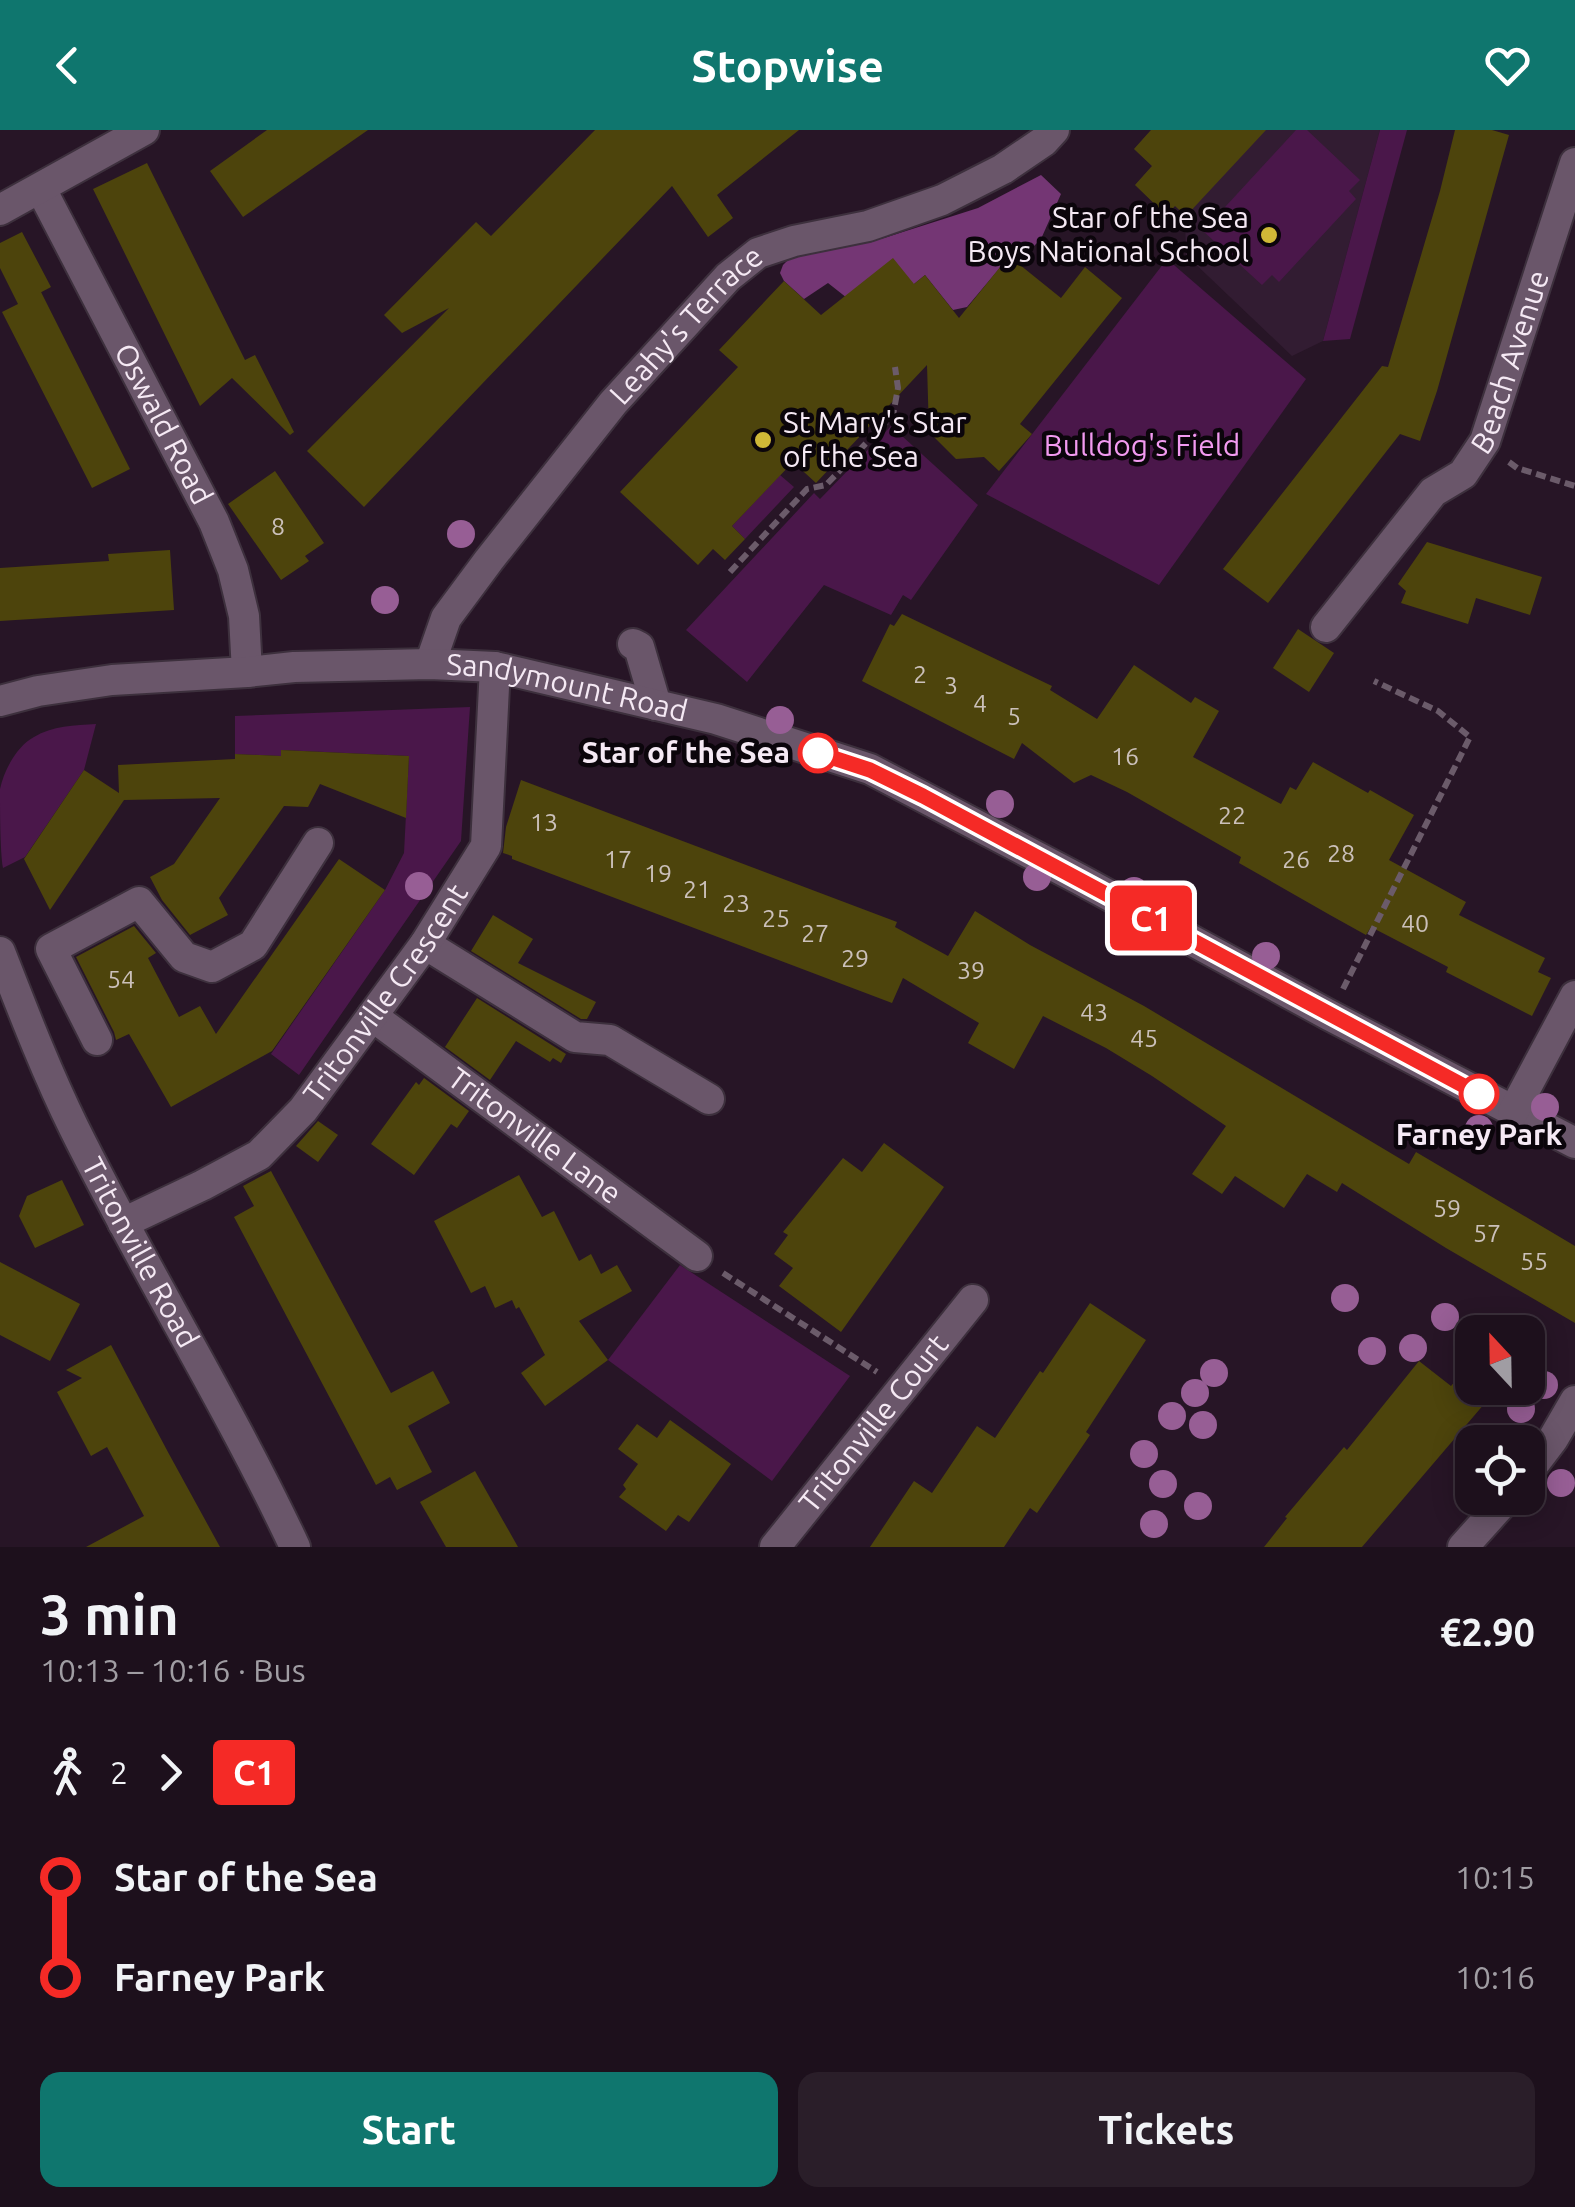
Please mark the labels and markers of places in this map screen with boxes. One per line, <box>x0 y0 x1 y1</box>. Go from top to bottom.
place label: Star of the Sea Boys National School <box>968 200 1249 268</box>
marker: Star of the Sea Boys National School <box>1258 224 1280 246</box>
place label: St Mary's Star of the Sea <box>783 405 967 473</box>
marker: St Mary's Star of the Sea <box>752 429 774 451</box>
marker: Star of the Sea <box>799 734 837 772</box>
place label: Star of the Sea <box>582 735 790 769</box>
marker: Farney Park <box>1460 1075 1498 1113</box>
place label: Farney Park <box>1396 1117 1562 1151</box>

